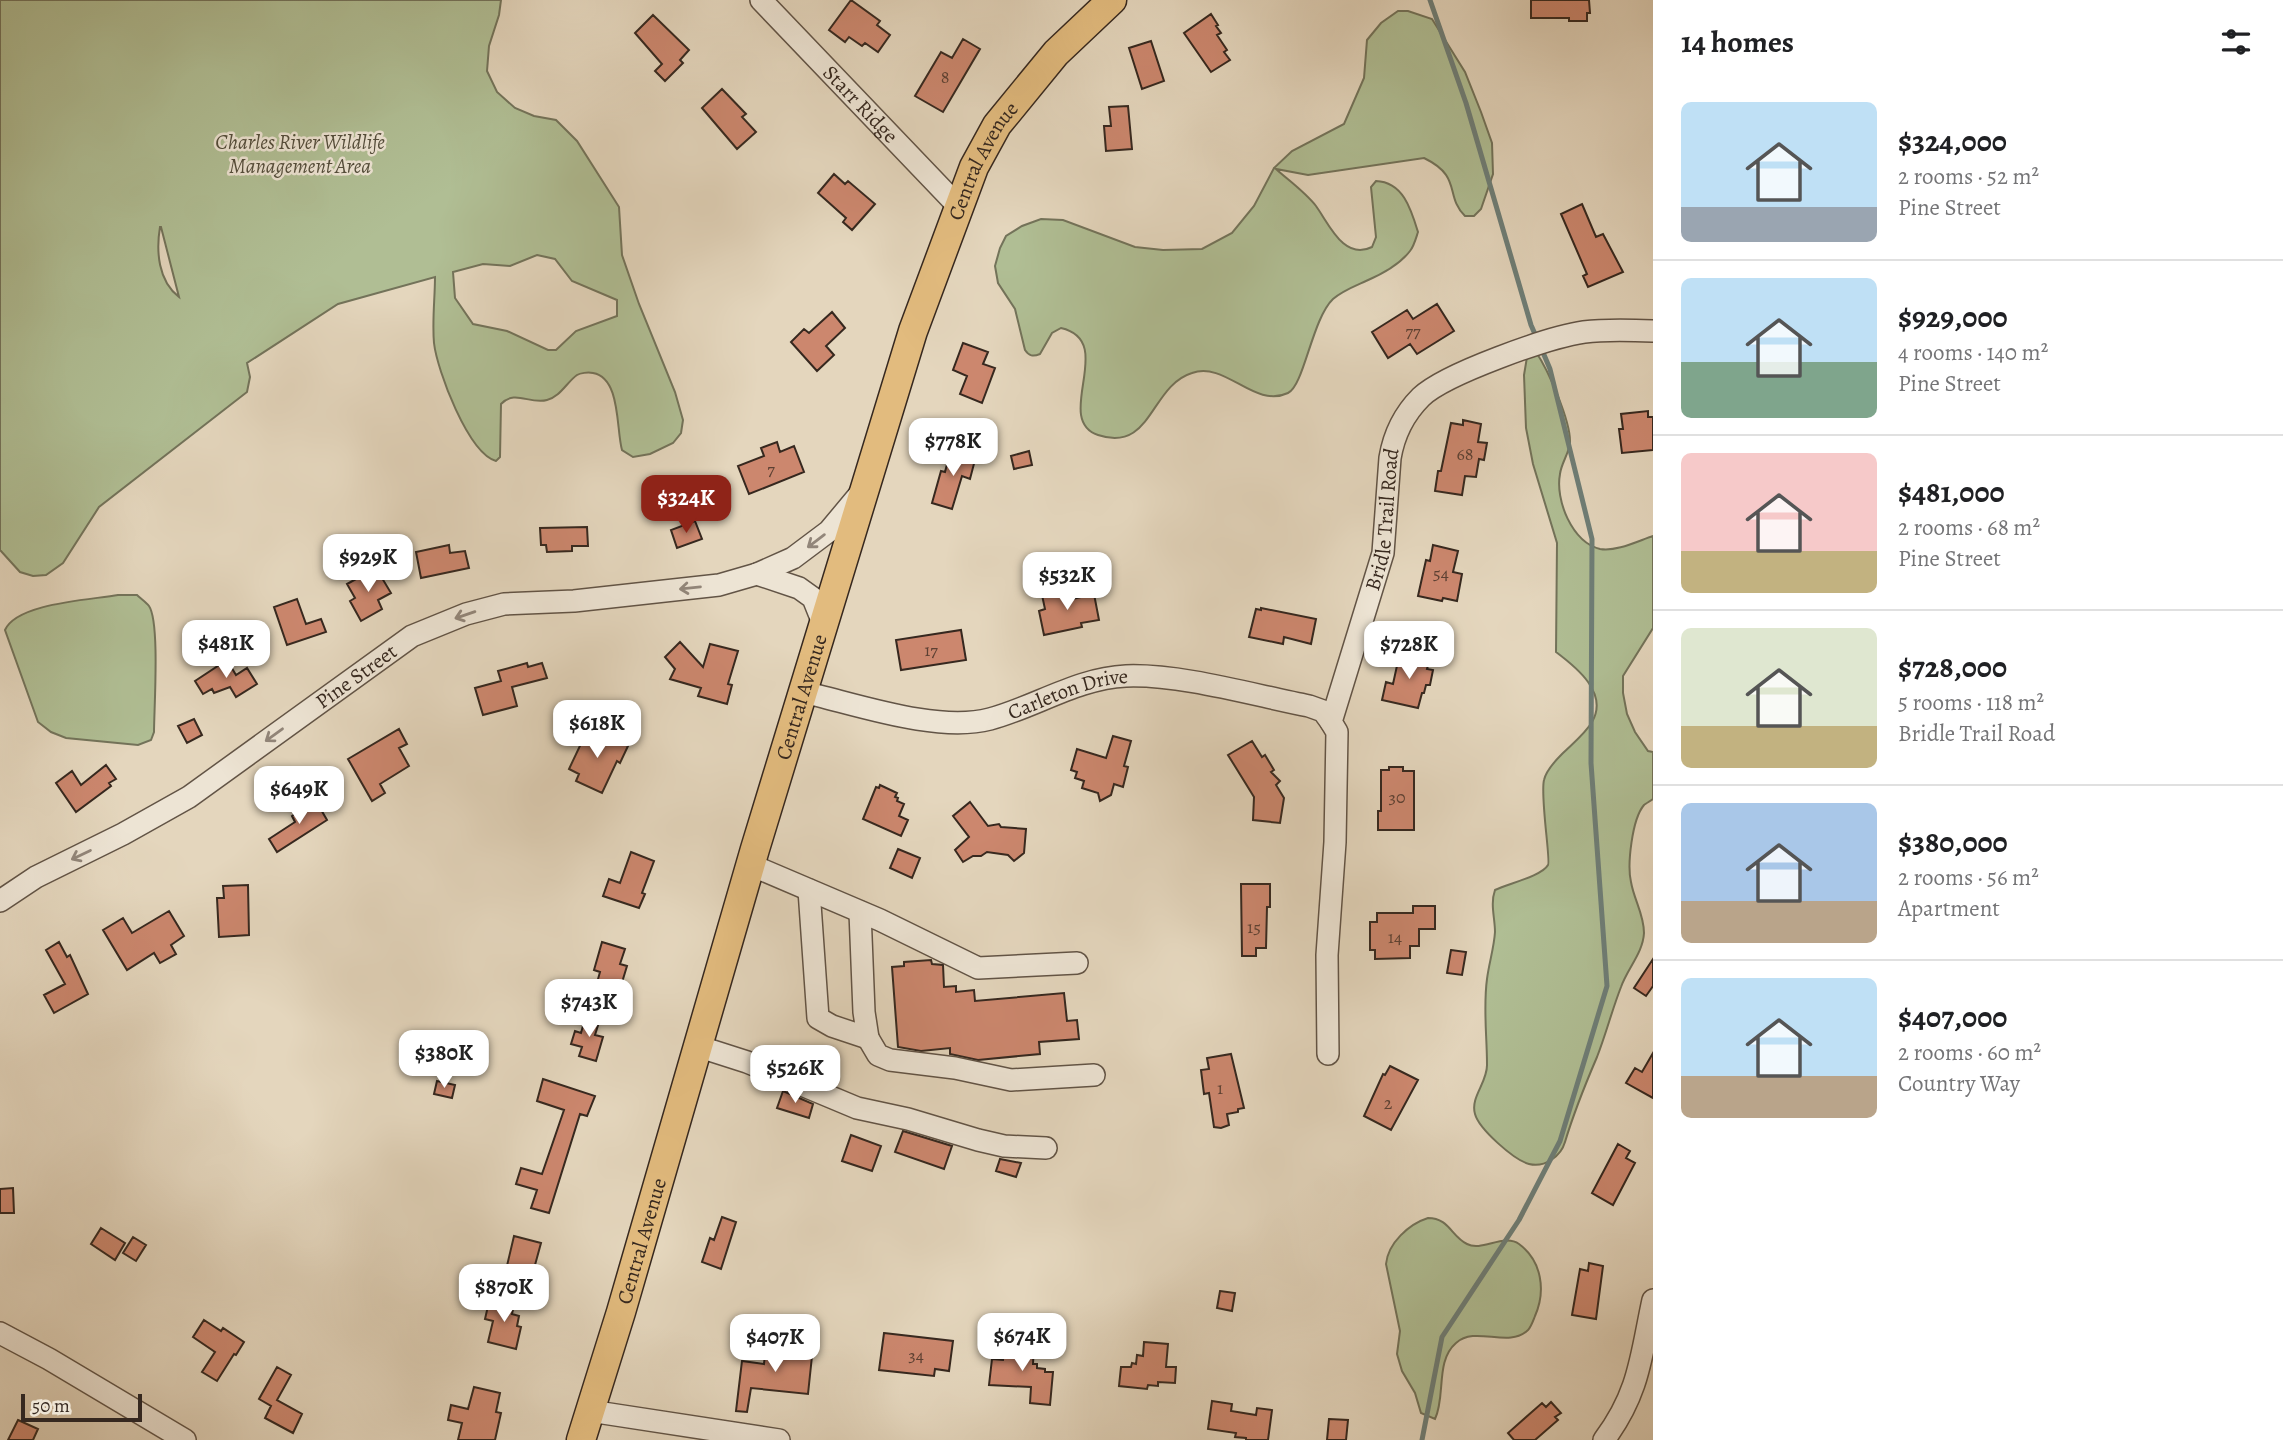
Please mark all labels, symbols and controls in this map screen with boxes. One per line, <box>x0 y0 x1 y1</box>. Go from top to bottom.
text: 14 homes <box>1681 22 1794 62</box>
icon: filters <box>2217 23 2255 61</box>
street label: Starr Ridge <box>817 59 905 149</box>
house number: 8 <box>941 65 949 89</box>
street label: Central Avenue <box>941 96 1025 224</box>
text: $324,000 <box>1898 121 2007 161</box>
park label: Charles River Wildlife Management Area <box>215 128 385 180</box>
icon: home <box>1737 130 1821 214</box>
text: 2 rooms · 52 m² <box>1898 161 2039 192</box>
text: Pine Street <box>1898 192 2001 223</box>
text: $929,000 <box>1898 297 2008 337</box>
icon: home <box>1737 306 1821 390</box>
house number: 77 <box>1405 319 1421 343</box>
text: 4 rooms · 140 m² <box>1898 337 2048 368</box>
text: Pine Street <box>1898 368 2001 399</box>
pin: $778K <box>904 419 1002 478</box>
text: $778K <box>925 425 981 456</box>
house number: 68 <box>1456 442 1474 466</box>
street label: Bridle Trail Road <box>1358 445 1406 594</box>
house number: 7 <box>767 457 775 481</box>
text: $481,000 <box>1898 472 2005 512</box>
pin: $324K <box>637 476 735 535</box>
icon: home <box>1737 481 1821 565</box>
text: $324K <box>657 482 715 513</box>
text: 2 rooms · 68 m² <box>1898 512 2040 543</box>
one-way arrow <box>807 533 826 548</box>
pin: $929K <box>319 534 417 594</box>
text: $929K <box>339 541 397 572</box>
text: Pine Street <box>1898 543 2001 574</box>
pin: $532K <box>1018 552 1116 612</box>
text: $532K <box>1039 559 1095 590</box>
house number: 54 <box>1433 561 1449 585</box>
one-way arrow <box>680 582 702 595</box>
one-way arrow <box>455 610 477 622</box>
pin: $481K <box>177 620 275 680</box>
pin: $728K <box>1360 622 1458 681</box>
text: $481K <box>198 627 254 658</box>
text: $728K <box>1380 628 1438 659</box>
street label: Central Avenue <box>769 631 834 763</box>
street label: Pine Street <box>310 637 402 715</box>
house number: 17 <box>924 638 938 662</box>
text: $728,000 <box>1898 647 2007 687</box>
icon: home <box>1737 656 1821 740</box>
street label: Carleton Drive <box>1004 662 1129 726</box>
text: 5 rooms · 118 m² <box>1898 687 2044 718</box>
pin: $618K <box>548 700 646 760</box>
text: $618K <box>569 707 625 738</box>
text: Bridle Trail Road <box>1898 718 2055 749</box>
one-way arrow <box>264 727 283 742</box>
pin: $649K <box>250 766 348 826</box>
text: $649K <box>270 773 328 804</box>
house number: 30 <box>1388 785 1406 809</box>
text: $380,000 <box>1898 822 2008 862</box>
icon: home <box>1737 831 1821 915</box>
one-way arrow <box>71 849 92 862</box>
text: 2 rooms · 56 m² <box>1898 862 2039 893</box>
text: Apartment <box>1898 893 2000 924</box>
house number: 15 <box>1247 915 1261 939</box>
house number: 14 <box>1388 925 1402 949</box>
pin: $743K <box>540 979 638 1039</box>
text: $743K <box>561 986 617 1017</box>
text: $407,000 <box>1898 997 2007 1037</box>
icon: home <box>1737 1006 1821 1090</box>
pin: $380K <box>395 1030 493 1090</box>
text: $380K <box>415 1037 473 1068</box>
text: 2 rooms · 60 m² <box>1898 1037 2041 1068</box>
pin: $526K <box>746 1046 844 1105</box>
text: $526K <box>766 1052 824 1083</box>
text: Country Way <box>1898 1068 2020 1099</box>
house number: 1 <box>1217 1076 1223 1100</box>
house number: 2 <box>1384 1091 1393 1115</box>
street label: Central Avenue <box>610 1175 673 1307</box>
pin: $870K <box>455 1264 553 1324</box>
text: $870K <box>475 1271 533 1302</box>
pin: $407K <box>726 1314 824 1374</box>
pin: $674K <box>973 1314 1071 1373</box>
text: $674K <box>993 1320 1051 1351</box>
text: $407K <box>746 1321 804 1352</box>
house number: 34 <box>908 1343 924 1367</box>
scale bar <box>21 1391 142 1423</box>
text: 50 m <box>32 1393 70 1419</box>

